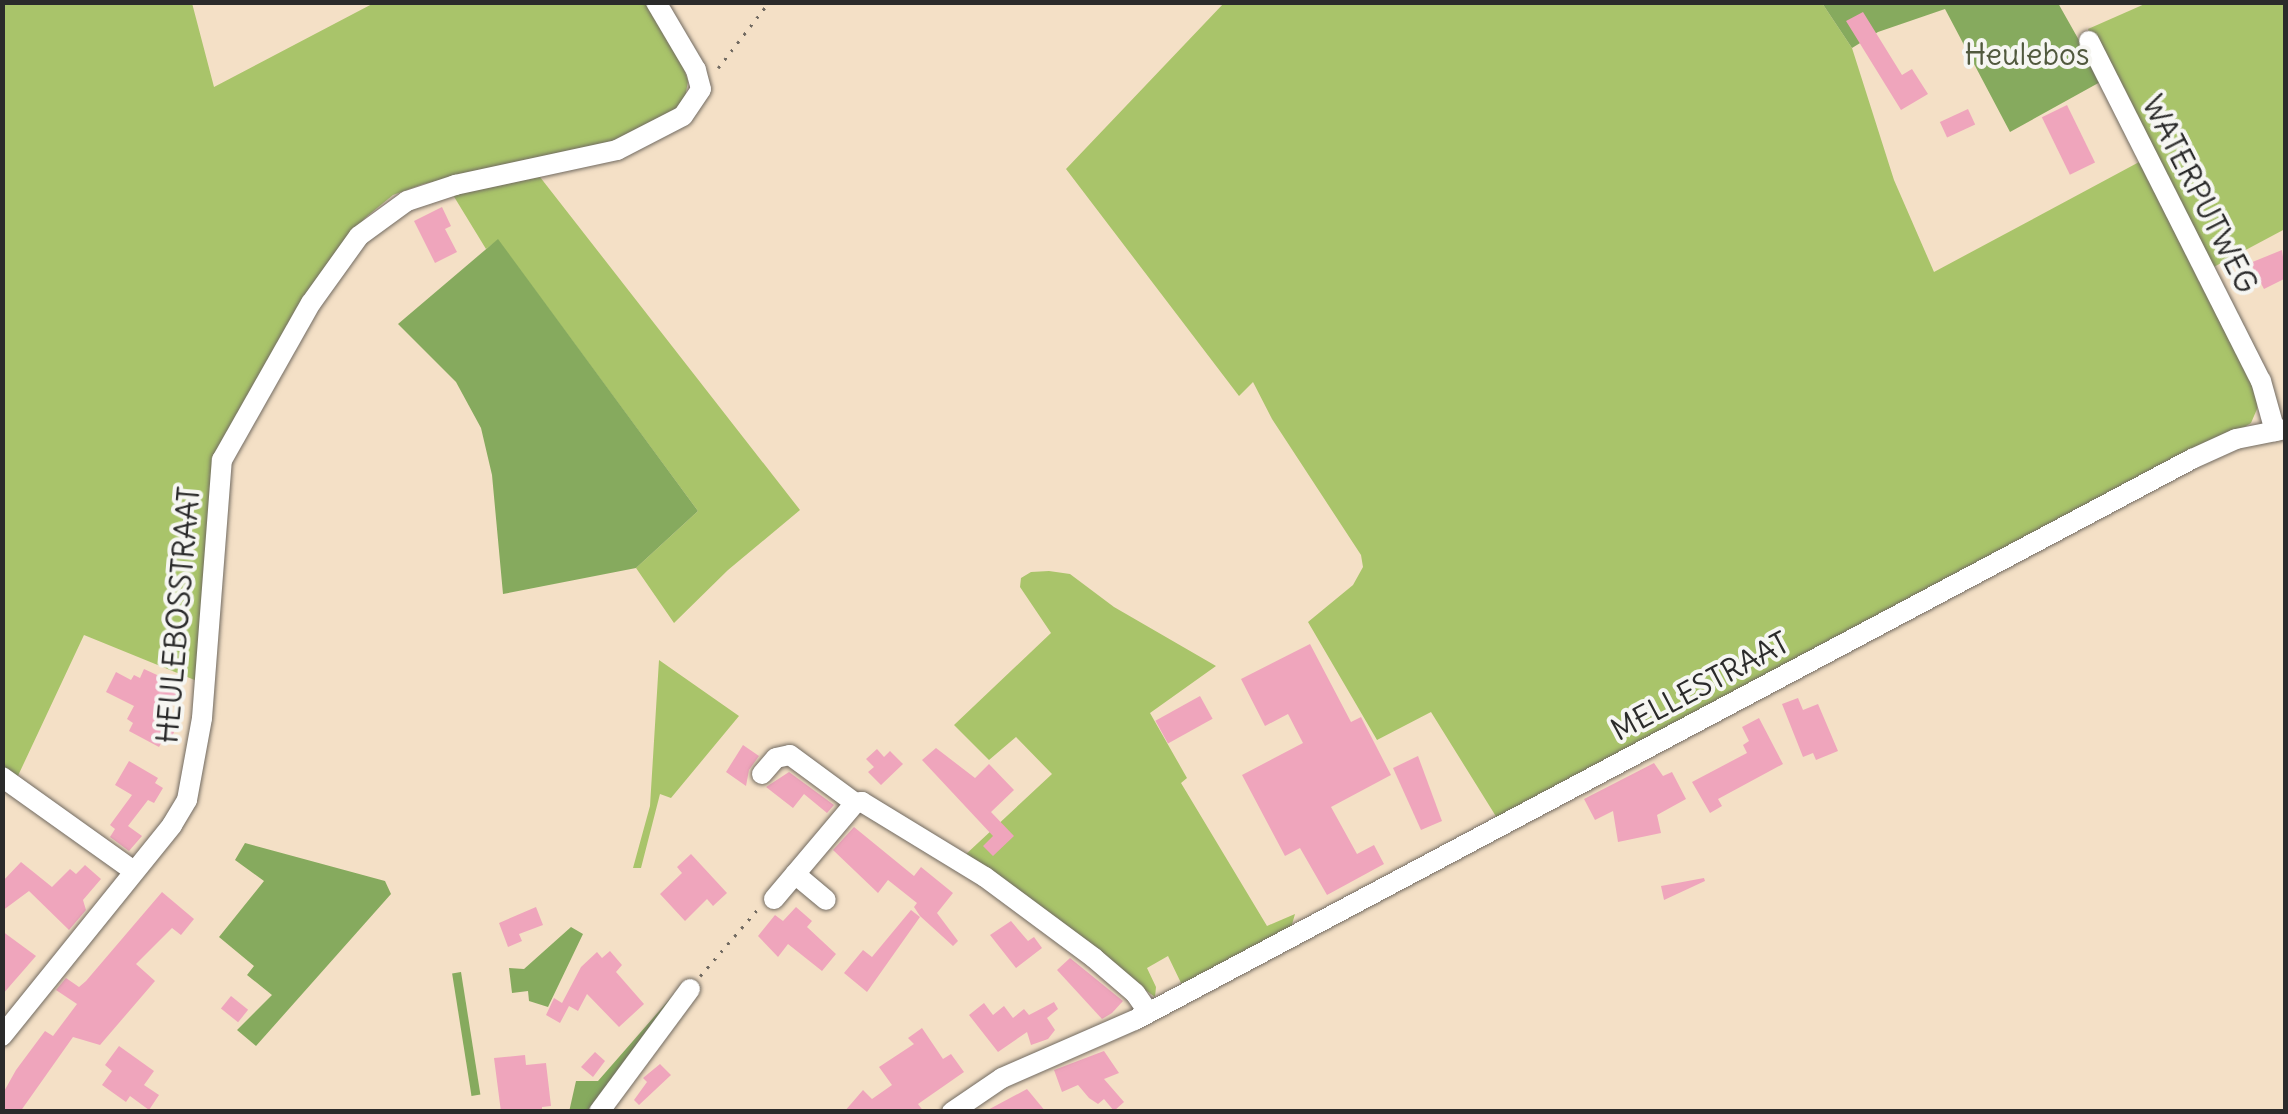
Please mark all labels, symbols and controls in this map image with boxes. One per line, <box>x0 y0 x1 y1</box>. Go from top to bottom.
park label: Heulebos <box>1965 36 2089 72</box>
street label: WATERPUTWEG <box>2135 89 2265 299</box>
street label: HEULEBOSSTRAAT <box>149 485 207 745</box>
street label: MELLESTRAAT <box>1605 624 1795 748</box>

